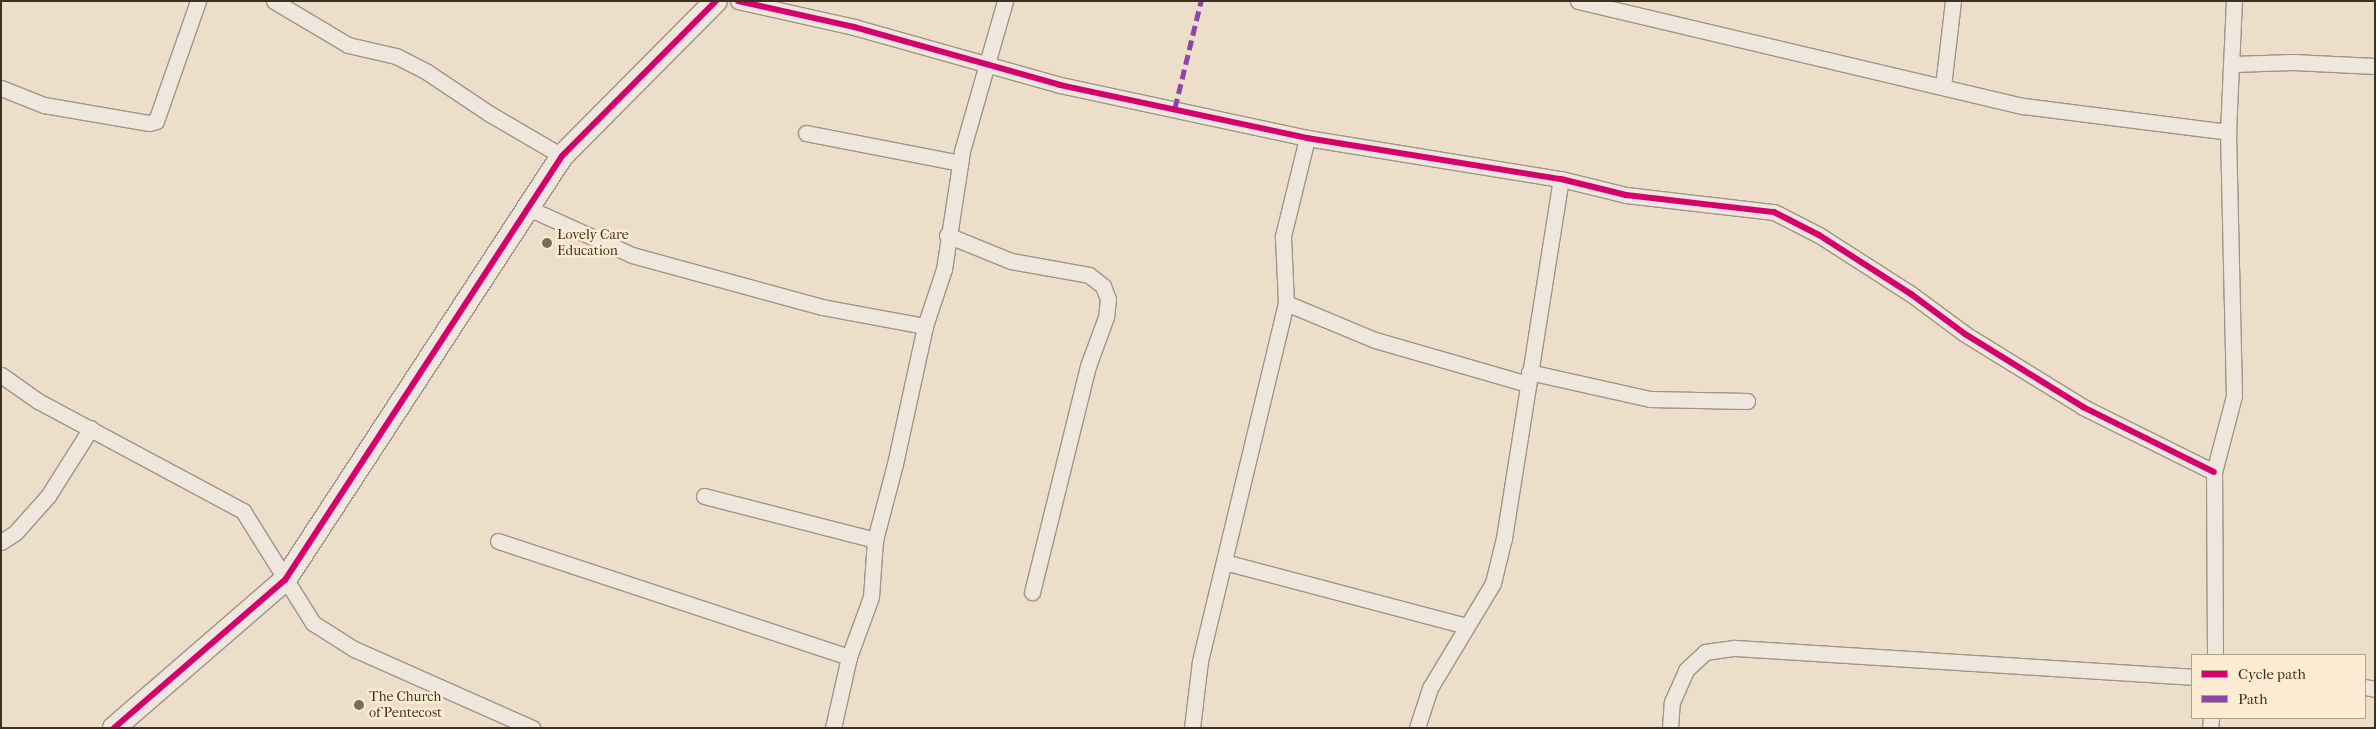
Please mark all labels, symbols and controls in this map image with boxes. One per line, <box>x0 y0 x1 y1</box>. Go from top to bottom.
place label: Lovely Care Education <box>557 227 629 260</box>
marker: Lovely Care Education <box>541 237 553 249</box>
legend <box>2191 654 2366 719</box>
text: Cycle path <box>2238 665 2306 683</box>
place label: The Church of Pentecost <box>369 689 442 722</box>
text: Path <box>2238 690 2268 708</box>
marker: The Church of Pentecost <box>353 699 365 711</box>

